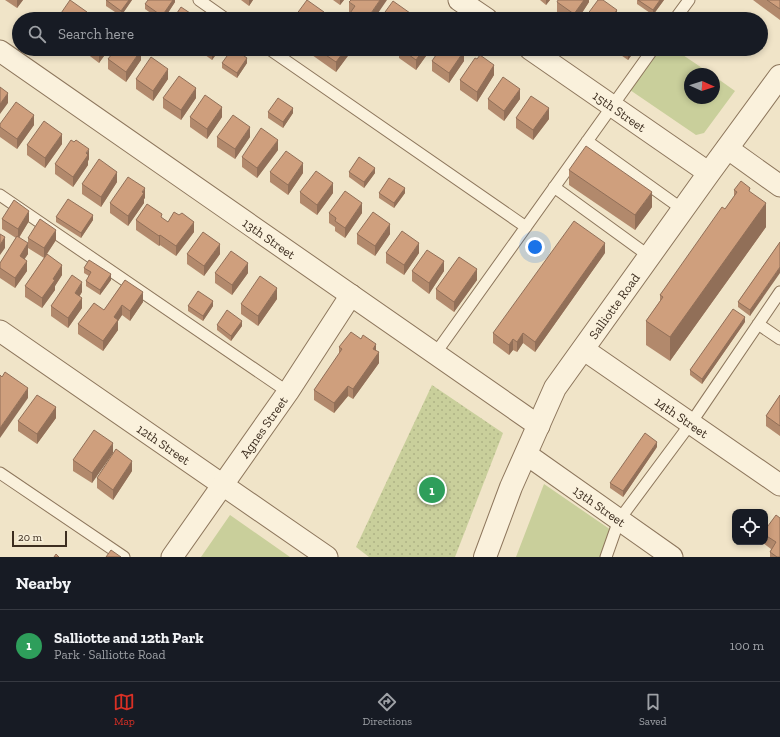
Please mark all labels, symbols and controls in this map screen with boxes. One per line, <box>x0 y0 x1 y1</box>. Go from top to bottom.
search box <box>12 12 768 56</box>
icon: search <box>26 23 48 45</box>
text: Search here <box>58 25 134 43</box>
north arrow <box>684 68 720 104</box>
street label: 15th Street <box>590 88 649 135</box>
street label: 13th Street <box>240 215 299 262</box>
your location <box>525 237 545 257</box>
street label: Salliotte Road <box>585 270 642 342</box>
street label: Agnes Street <box>237 393 290 461</box>
street label: 14th Street <box>652 394 711 441</box>
street label: 12th Street <box>134 421 193 468</box>
pin: 1 <box>419 475 445 505</box>
street label: 13th Street <box>570 482 629 530</box>
map controls <box>732 509 768 545</box>
button: locate <box>732 509 768 545</box>
scale bar <box>12 529 67 548</box>
text: 20 m <box>18 531 42 544</box>
text: Nearby <box>16 573 71 593</box>
text: Salliotte and 12th Park <box>54 629 204 647</box>
text: 1 <box>26 638 32 653</box>
text: 100 m <box>730 638 764 653</box>
text: Park · Salliotte Road <box>54 647 166 662</box>
tab: Map <box>113 691 135 728</box>
tab: Directions <box>362 691 412 728</box>
tab: Saved <box>639 691 667 728</box>

